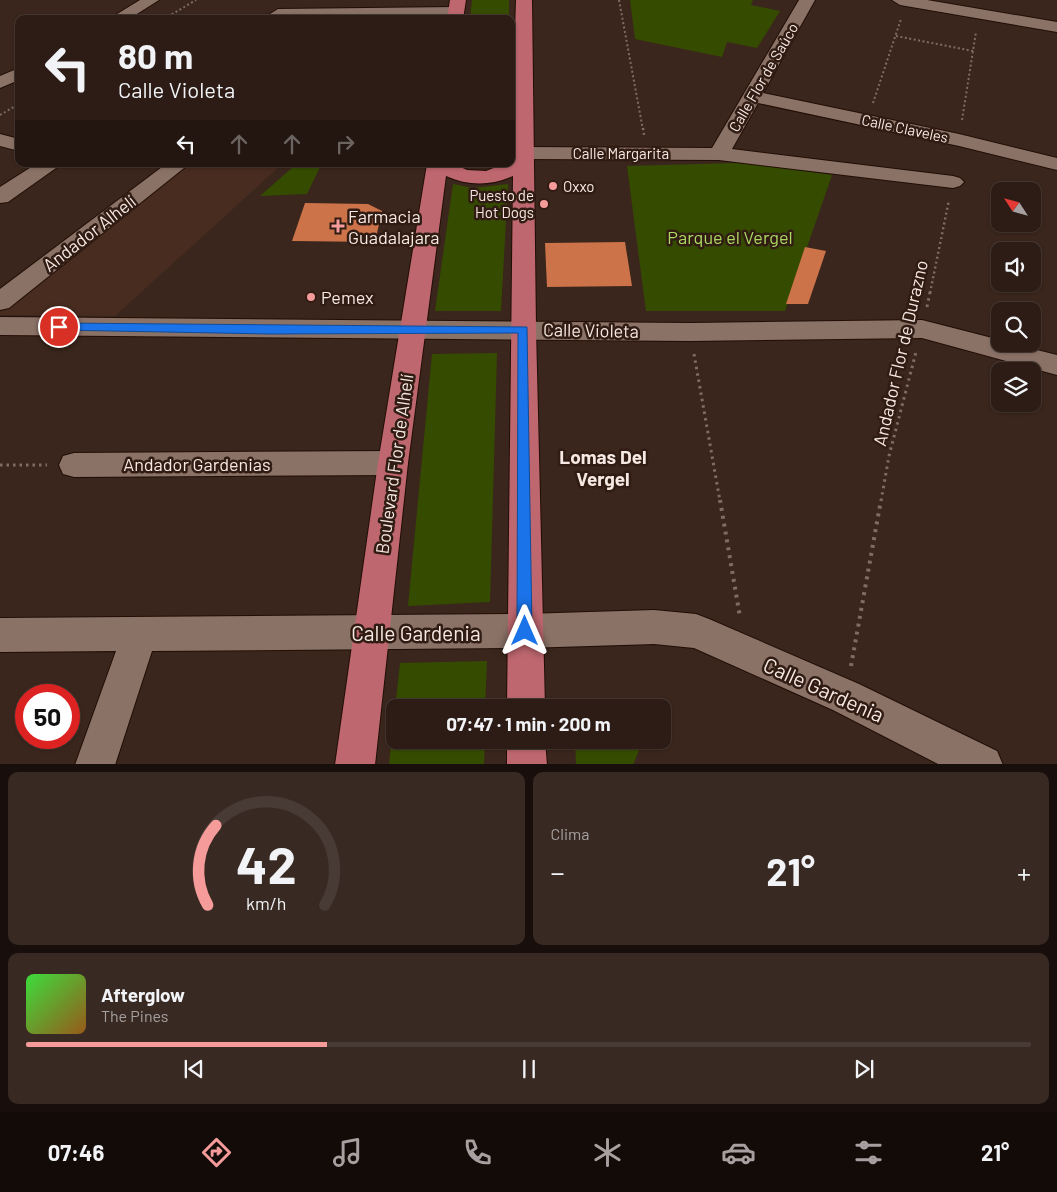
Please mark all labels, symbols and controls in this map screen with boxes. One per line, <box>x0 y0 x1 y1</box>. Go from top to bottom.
street label: Calle Flor de Saúco <box>725 19 801 135</box>
text: 80 m <box>118 34 193 76</box>
icon: left <box>35 35 100 100</box>
text: Calle Violeta <box>118 76 235 102</box>
street label: Calle Claveles <box>860 110 950 146</box>
icon: left <box>172 130 200 158</box>
icon: ahead <box>225 130 253 158</box>
icon: ahead <box>278 130 306 158</box>
icon: right <box>331 130 359 158</box>
street label: Calle Margarita <box>573 144 669 162</box>
place label: Oxxo <box>563 177 595 195</box>
marker: Oxxo <box>547 180 559 192</box>
north arrow <box>991 182 1041 232</box>
map controls <box>991 182 1041 412</box>
place label: Puesto de Hot Dogs <box>469 186 534 221</box>
street label: Andador Alhelí <box>38 190 140 276</box>
marker: Puesto de Hot Dogs <box>538 198 550 210</box>
place label: Farmacia Guadalajara <box>348 205 440 248</box>
marker: Farmacia Guadalajara <box>332 220 344 232</box>
park label: Parque el Vergel <box>667 226 793 248</box>
button: sound <box>991 242 1041 292</box>
street label: Andador Flor de Durazno <box>868 258 932 448</box>
place label: Pemex <box>321 286 374 308</box>
marker: Pemex <box>305 291 317 303</box>
button: search <box>991 302 1041 352</box>
pin <box>38 306 80 348</box>
icon: arrive <box>45 313 73 341</box>
street label: Calle Violeta <box>543 318 639 342</box>
button: layers <box>991 362 1041 412</box>
street label: Boulevard Flor de Alhelí <box>370 373 418 555</box>
district label: Lomas Del Vergel <box>559 445 647 490</box>
street label: Andador Gardenias <box>123 453 271 475</box>
position arrow <box>498 604 550 656</box>
street label: Calle Gardenia <box>351 620 481 645</box>
street label: Calle Gardenia <box>760 651 888 727</box>
speed limit sign: 50 <box>15 684 80 749</box>
text: 07:47 · 1 min · 200 m <box>446 712 611 735</box>
text: Clima <box>551 824 589 843</box>
text: 42 <box>236 832 297 894</box>
text: 21° <box>766 848 815 894</box>
text: − <box>551 855 565 889</box>
text: + <box>1017 855 1031 889</box>
text: km/h <box>246 892 286 914</box>
text: Afterglow <box>101 983 185 1006</box>
text: The Pines <box>101 1006 169 1025</box>
icon: previous <box>180 1055 208 1083</box>
icon: pause <box>515 1055 543 1083</box>
icon: next <box>850 1055 878 1083</box>
icon: directions <box>199 1135 234 1170</box>
icon: music <box>330 1135 365 1170</box>
icon: phone <box>460 1135 495 1170</box>
icon: climate <box>590 1135 625 1170</box>
icon: car <box>721 1135 756 1170</box>
icon: filters <box>851 1135 886 1170</box>
text: 07:46 <box>48 1139 104 1165</box>
text: 21° <box>981 1139 1009 1165</box>

